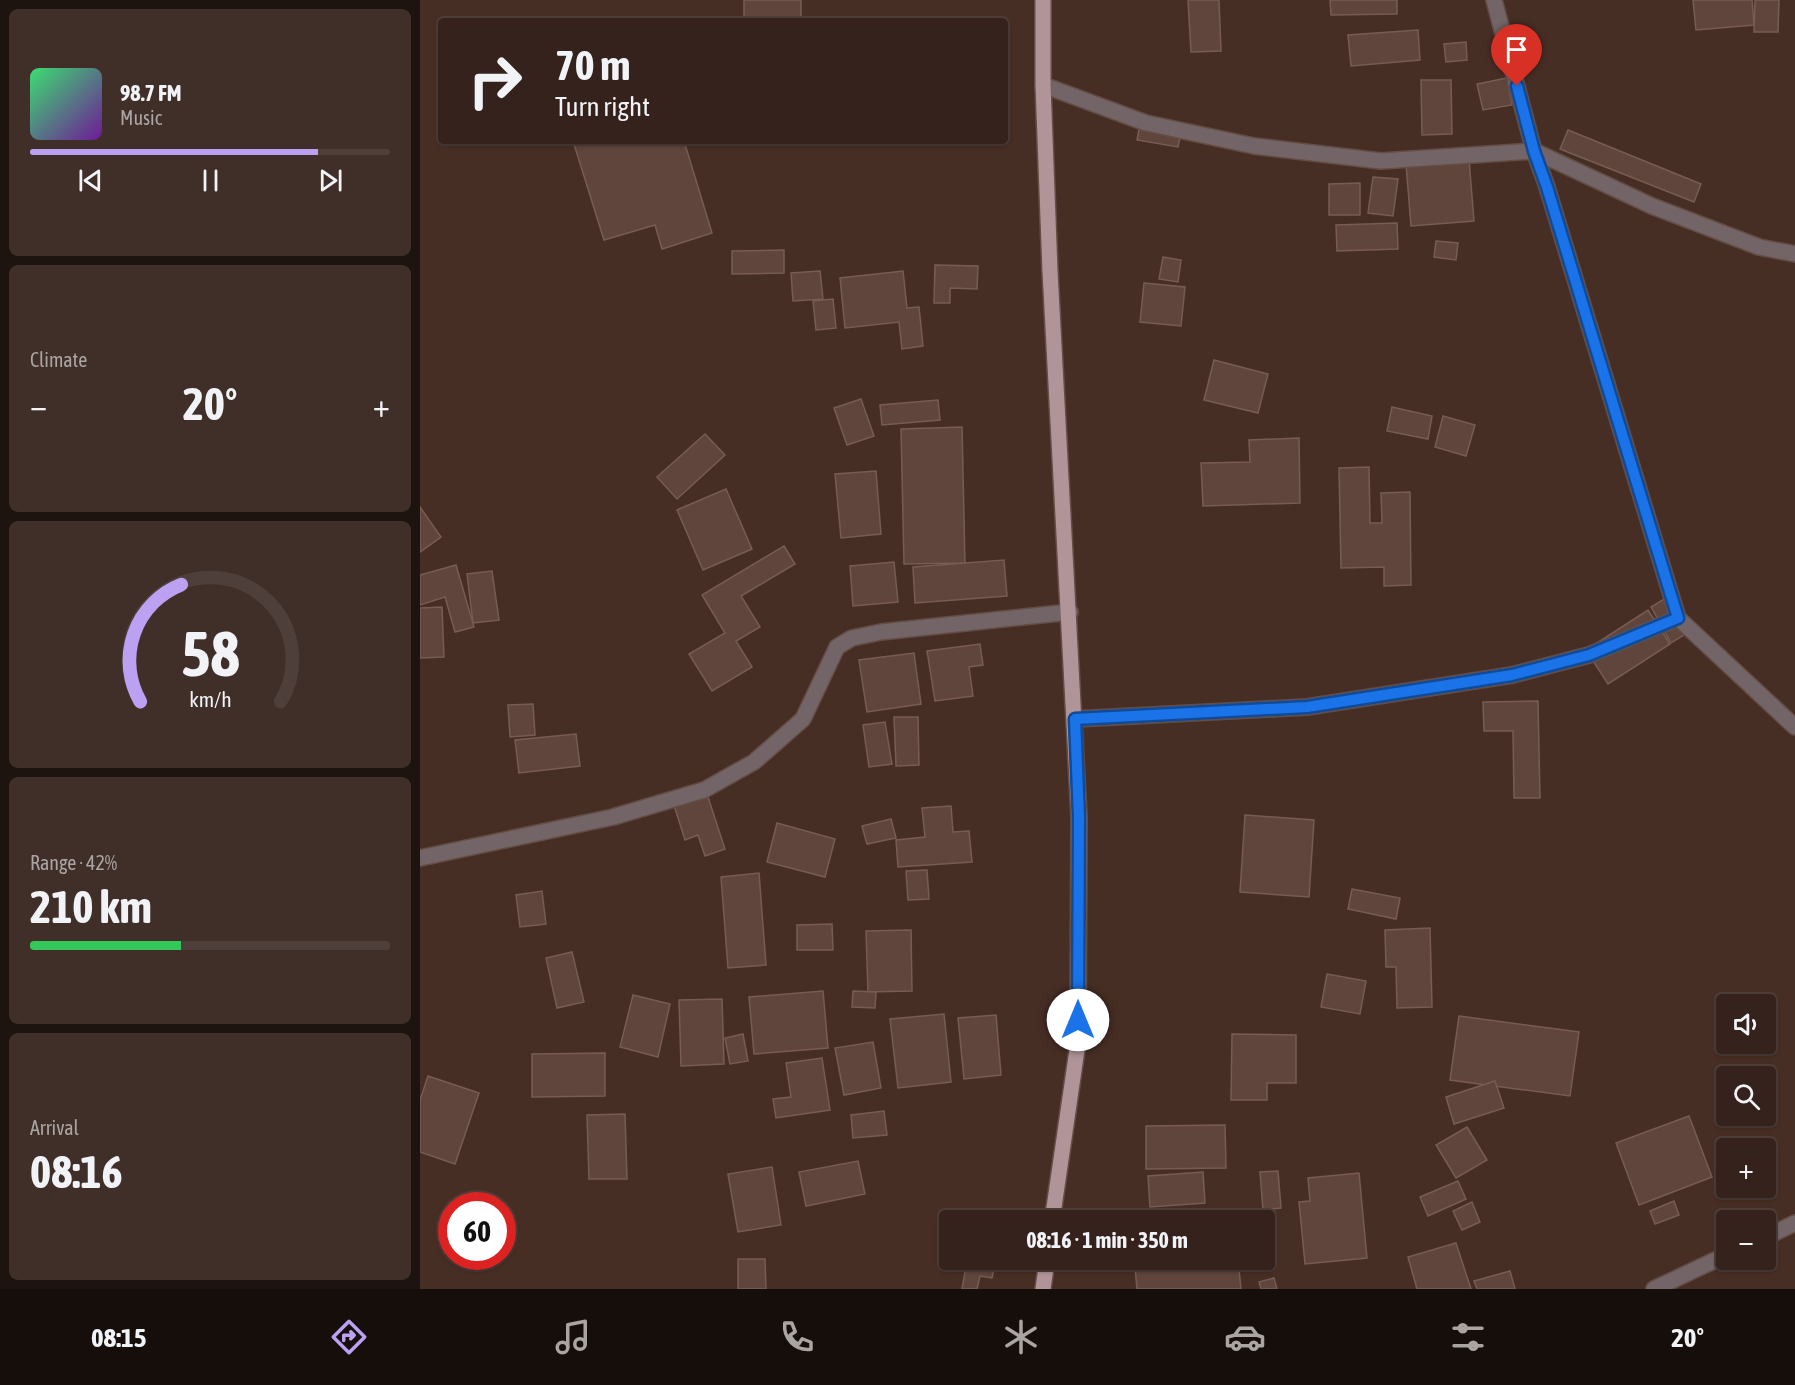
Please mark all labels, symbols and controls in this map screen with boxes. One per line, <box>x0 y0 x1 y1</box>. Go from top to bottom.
pin <box>1491 24 1542 86</box>
icon: arrive <box>1500 33 1533 66</box>
text: 70 m <box>555 41 630 89</box>
icon: right <box>456 42 534 120</box>
text: 98.7 FM <box>120 80 182 106</box>
text: Turn right <box>555 91 650 122</box>
text: Music <box>120 106 162 129</box>
icon: previous <box>74 164 107 197</box>
icon: pause <box>194 164 227 197</box>
icon: next <box>314 164 347 197</box>
text: Climate <box>30 348 87 371</box>
text: 20° <box>183 378 237 430</box>
text: − <box>30 386 47 424</box>
text: + <box>373 386 390 424</box>
text: 58 <box>181 618 239 689</box>
text: km/h <box>189 687 231 712</box>
text: Range · 42% <box>30 851 117 874</box>
text: 210 km <box>30 881 152 933</box>
position arrow <box>1046 988 1110 1052</box>
map controls <box>1716 994 1776 1270</box>
button: sound <box>1716 994 1776 1054</box>
button: search <box>1716 1066 1776 1126</box>
text: Arrival <box>30 1116 79 1139</box>
button: + <box>1716 1138 1776 1198</box>
text: 08:16 <box>30 1146 123 1198</box>
speed limit sign: 60 <box>438 1192 516 1270</box>
button: − <box>1716 1210 1776 1270</box>
text: 08:16 · 1 min · 350 m <box>1026 1227 1188 1253</box>
icon: directions <box>328 1316 370 1358</box>
icon: music <box>552 1316 594 1358</box>
icon: phone <box>776 1316 818 1358</box>
icon: climate <box>1000 1316 1042 1358</box>
icon: car <box>1224 1316 1266 1358</box>
icon: filters <box>1447 1316 1489 1358</box>
text: 08:15 <box>91 1322 146 1353</box>
text: 20° <box>1671 1322 1704 1353</box>

